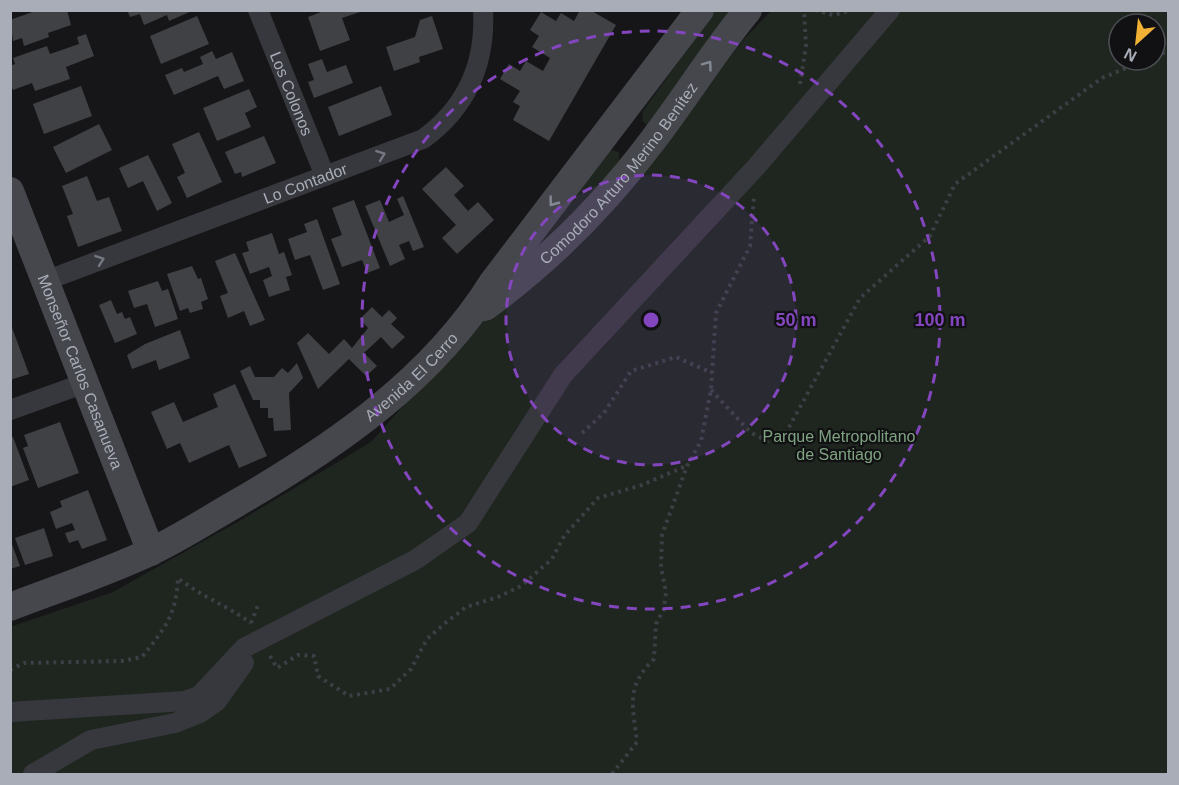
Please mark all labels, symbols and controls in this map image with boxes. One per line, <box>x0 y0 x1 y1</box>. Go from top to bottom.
north arrow <box>1107 12 1167 72</box>
text: N <box>1121 45 1139 65</box>
street label: Los Colonos <box>267 49 316 138</box>
one-way arrow <box>701 60 712 71</box>
street label: Comodoro Arturo Merino Benítez <box>536 79 701 268</box>
one-way arrow <box>375 150 386 163</box>
street label: Lo Contador <box>261 160 350 207</box>
one-way arrow <box>550 196 561 207</box>
one-way arrow <box>94 255 105 267</box>
street label: Monseñor Carlos Casanueva <box>34 272 126 472</box>
centre of rings <box>641 310 661 330</box>
text: 50 m <box>775 310 817 330</box>
text: 100 m <box>914 310 966 330</box>
street label: Avenida El Cerro <box>362 330 461 425</box>
park label: Parque Metropolitano de Santiago <box>763 428 916 463</box>

